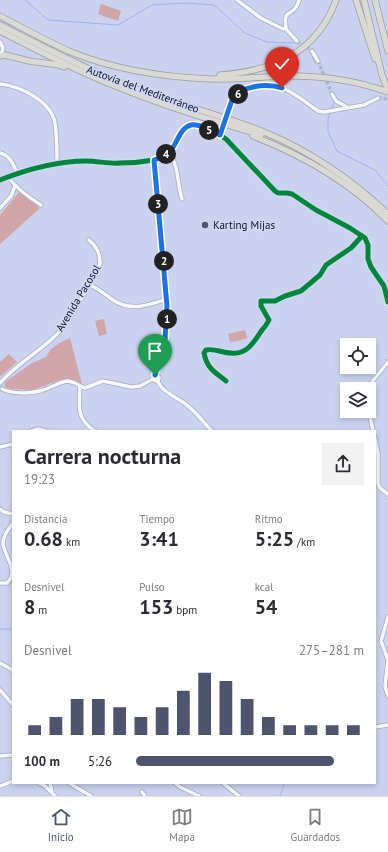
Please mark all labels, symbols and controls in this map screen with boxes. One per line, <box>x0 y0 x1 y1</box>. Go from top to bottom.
pin <box>265 47 299 88</box>
icon: check <box>271 53 293 75</box>
street label: Autovía del Mediterráneo <box>85 62 201 116</box>
pin: 6 <box>228 84 248 104</box>
text: 6 <box>235 87 241 101</box>
pin: 5 <box>199 120 219 140</box>
text: 5 <box>206 123 212 137</box>
pin: 4 <box>156 144 176 164</box>
text: 4 <box>163 147 169 161</box>
pin: 3 <box>148 194 168 214</box>
text: 3 <box>155 197 161 211</box>
place label: Karting Mijas <box>213 218 276 232</box>
marker: Karting Mijas <box>200 220 210 230</box>
pin: 2 <box>154 251 174 271</box>
text: 2 <box>161 254 167 268</box>
street label: Avenida Pacosol <box>53 261 104 334</box>
pin: 1 <box>157 309 177 329</box>
text: 1 <box>164 312 170 326</box>
pin <box>138 334 172 375</box>
map controls <box>340 338 376 418</box>
button: locate <box>340 338 376 374</box>
icon: arrive <box>144 340 166 362</box>
button: layers <box>340 382 376 418</box>
text: Carrera nocturna <box>24 442 181 470</box>
button: share <box>322 443 364 485</box>
text: 19:23 <box>24 471 55 488</box>
text: Distancia <box>24 512 67 526</box>
text: Tiempo <box>139 512 175 526</box>
text: Ritmo <box>255 512 283 526</box>
text: 0.68 <box>24 526 63 552</box>
text: 3:41 <box>139 526 179 552</box>
text: 5:25 <box>255 526 294 552</box>
text: km <box>63 535 80 549</box>
text: /km <box>294 535 315 549</box>
text: Desnivel <box>24 580 64 594</box>
text: Pulso <box>139 580 165 594</box>
text: kcal <box>255 580 273 594</box>
text: 8 <box>24 594 35 620</box>
text: 153 <box>139 594 173 620</box>
text: 54 <box>255 594 277 620</box>
text: m <box>35 603 47 617</box>
text: bpm <box>173 603 197 617</box>
text: Desnivel <box>24 642 72 659</box>
text: 275–281 m <box>299 642 364 659</box>
text: 100 m <box>24 753 60 770</box>
text: 5:26 <box>88 753 112 770</box>
tab: Inicio <box>48 806 74 844</box>
tab: Mapa <box>169 806 195 844</box>
tab: Guardados <box>291 806 340 844</box>

